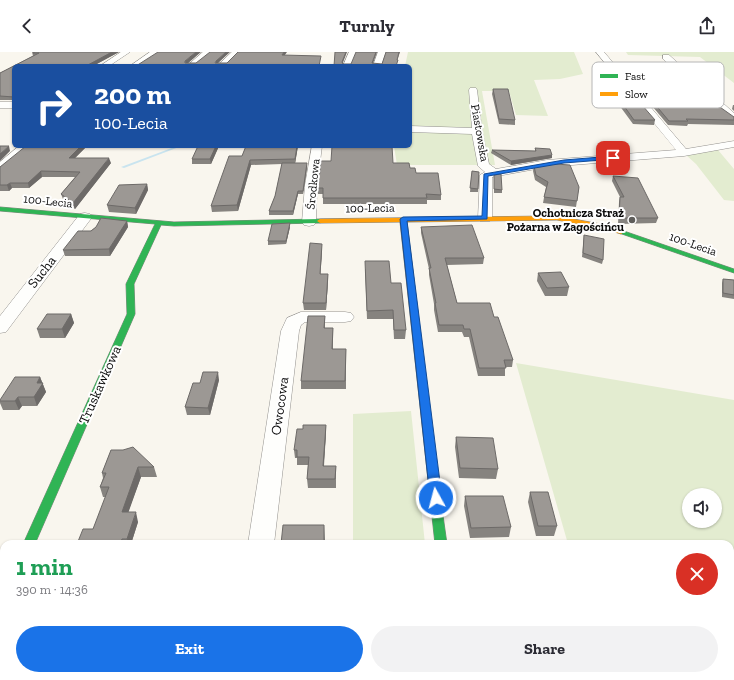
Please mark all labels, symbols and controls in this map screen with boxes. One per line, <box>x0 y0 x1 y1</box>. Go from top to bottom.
icon: back <box>16 15 38 37</box>
text: Turnly <box>339 15 395 37</box>
icon: share <box>696 15 718 37</box>
legend <box>592 62 724 108</box>
text: Fast <box>625 70 646 83</box>
text: 200 m <box>94 78 171 111</box>
icon: right <box>28 80 80 132</box>
text: Slow <box>625 88 648 101</box>
street label: Piastowska <box>468 103 492 163</box>
text: 100-Lecia <box>94 112 168 134</box>
pin <box>596 141 630 175</box>
icon: arrive <box>602 147 624 169</box>
street label: Środkowa <box>302 157 323 210</box>
street label: 100-Lecia <box>23 191 73 211</box>
street label: 100-Lecia <box>345 201 395 215</box>
place label: Ochotnicza Straż Pożarna w Zagościńcu <box>507 206 624 234</box>
marker: Ochotnicza Straż Pożarna w Zagościńcu <box>627 215 637 225</box>
street label: 100-Lecia <box>667 229 719 259</box>
street label: Sucha <box>24 252 60 292</box>
street label: Truskawkowa <box>75 343 125 427</box>
street label: Owocowa <box>267 375 293 436</box>
position arrow <box>415 477 457 519</box>
map controls <box>682 488 722 528</box>
button: sound <box>682 488 722 528</box>
text: 1 min <box>16 552 73 581</box>
button: close <box>676 553 718 595</box>
text: 390 m · 14:36 <box>16 582 88 597</box>
button: Exit <box>16 626 363 672</box>
button: Share <box>371 626 718 672</box>

